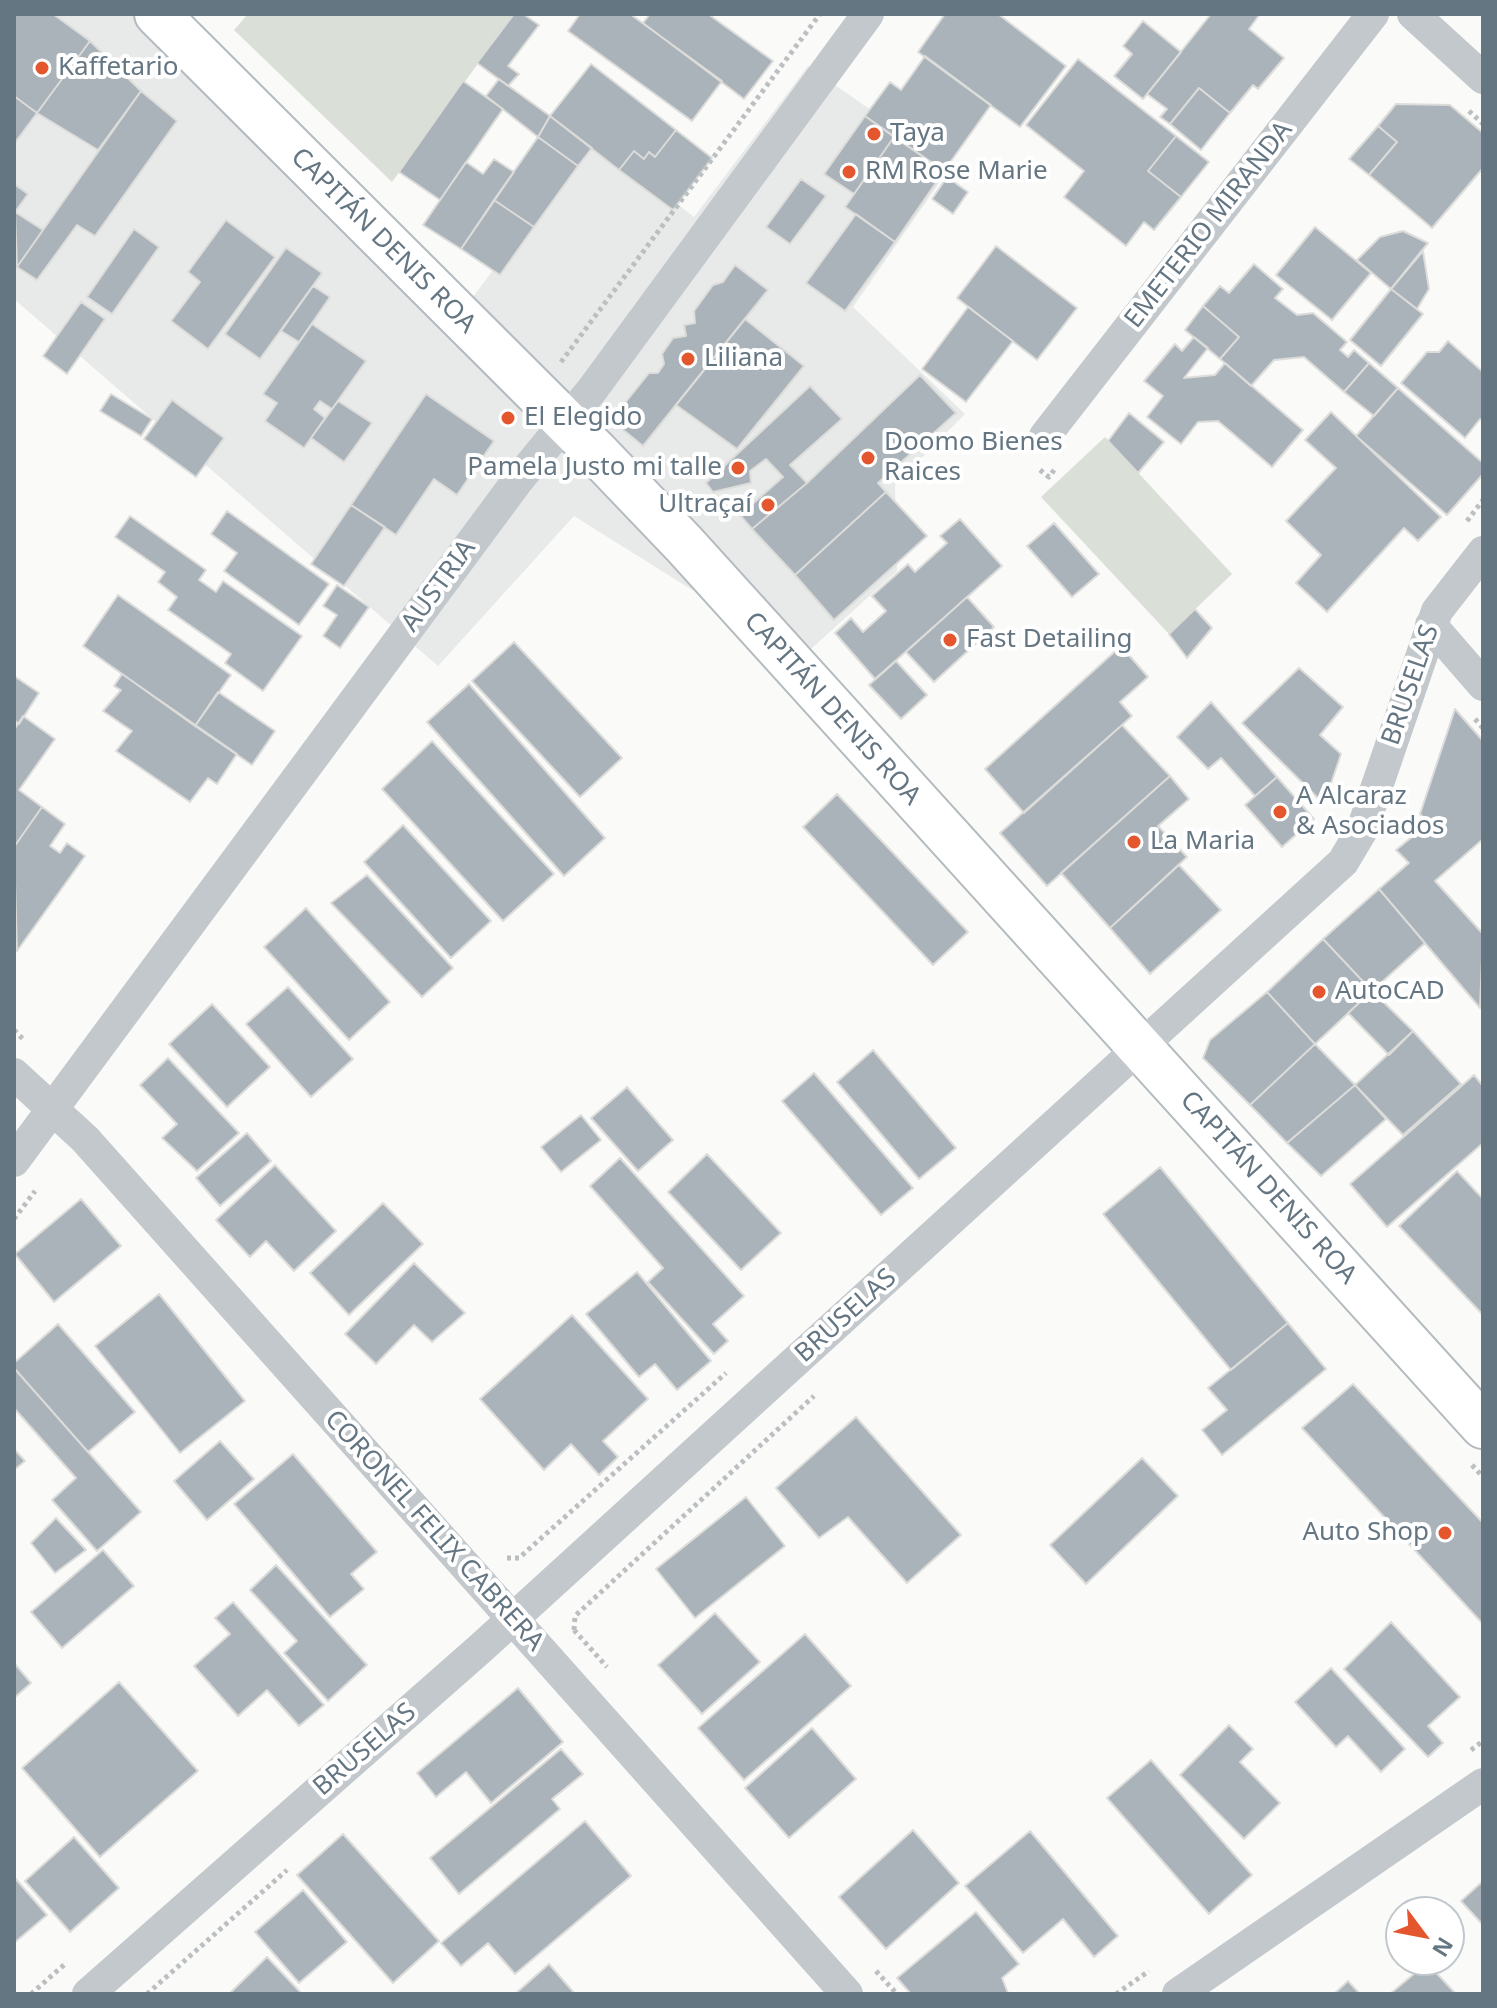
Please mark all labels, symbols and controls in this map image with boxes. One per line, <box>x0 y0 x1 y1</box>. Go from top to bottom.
place label: Kaffetario <box>58 52 178 84</box>
marker: Kaffetario <box>33 59 51 77</box>
street label: EMETERIO MIRANDA <box>1119 116 1299 334</box>
place label: Taya <box>890 118 945 150</box>
marker: Taya <box>865 125 883 143</box>
street label: CAPITÁN DENIS ROA <box>284 142 482 340</box>
place label: RM Rose Marie <box>865 156 1048 188</box>
marker: RM Rose Marie <box>840 163 858 181</box>
place label: Liliana <box>704 343 783 375</box>
marker: Liliana <box>679 350 697 368</box>
place label: El Elegido <box>524 402 642 434</box>
marker: El Elegido <box>499 409 517 427</box>
place label: Doomo Bienes Raices <box>884 427 1063 488</box>
marker: Doomo Bienes Raices <box>859 449 877 467</box>
place label: Pamela Justo mi talle <box>467 452 722 484</box>
marker: Pamela Justo mi talle <box>729 459 747 477</box>
place label: Ultraçaí <box>658 489 752 521</box>
marker: Ultraçaí <box>759 496 777 514</box>
street label: AUSTRIA <box>395 534 483 638</box>
street label: CAPITÁN DENIS ROA <box>737 606 927 812</box>
street label: BRUSELAS <box>1376 621 1446 749</box>
place label: Fast Detailing <box>966 624 1132 656</box>
marker: Fast Detailing <box>941 631 959 649</box>
place label: A Alcaraz & Asociados <box>1296 781 1445 842</box>
marker: A Alcaraz & Asociados <box>1271 803 1289 821</box>
place label: La Maria <box>1150 826 1255 858</box>
marker: La Maria <box>1125 833 1143 851</box>
place label: AutoCAD <box>1335 976 1445 1008</box>
marker: AutoCAD <box>1310 983 1328 1001</box>
street label: CAPITÁN DENIS ROA <box>1173 1085 1363 1291</box>
street label: BRUSELAS <box>789 1262 903 1370</box>
street label: CORONEL FELIX CABRERA <box>318 1404 550 1658</box>
place label: Auto Shop <box>1302 1517 1429 1549</box>
marker: Auto Shop <box>1436 1524 1454 1542</box>
street label: BRUSELAS <box>307 1697 423 1803</box>
north arrow <box>1385 1896 1465 1976</box>
text: N <box>1426 1932 1461 1963</box>

